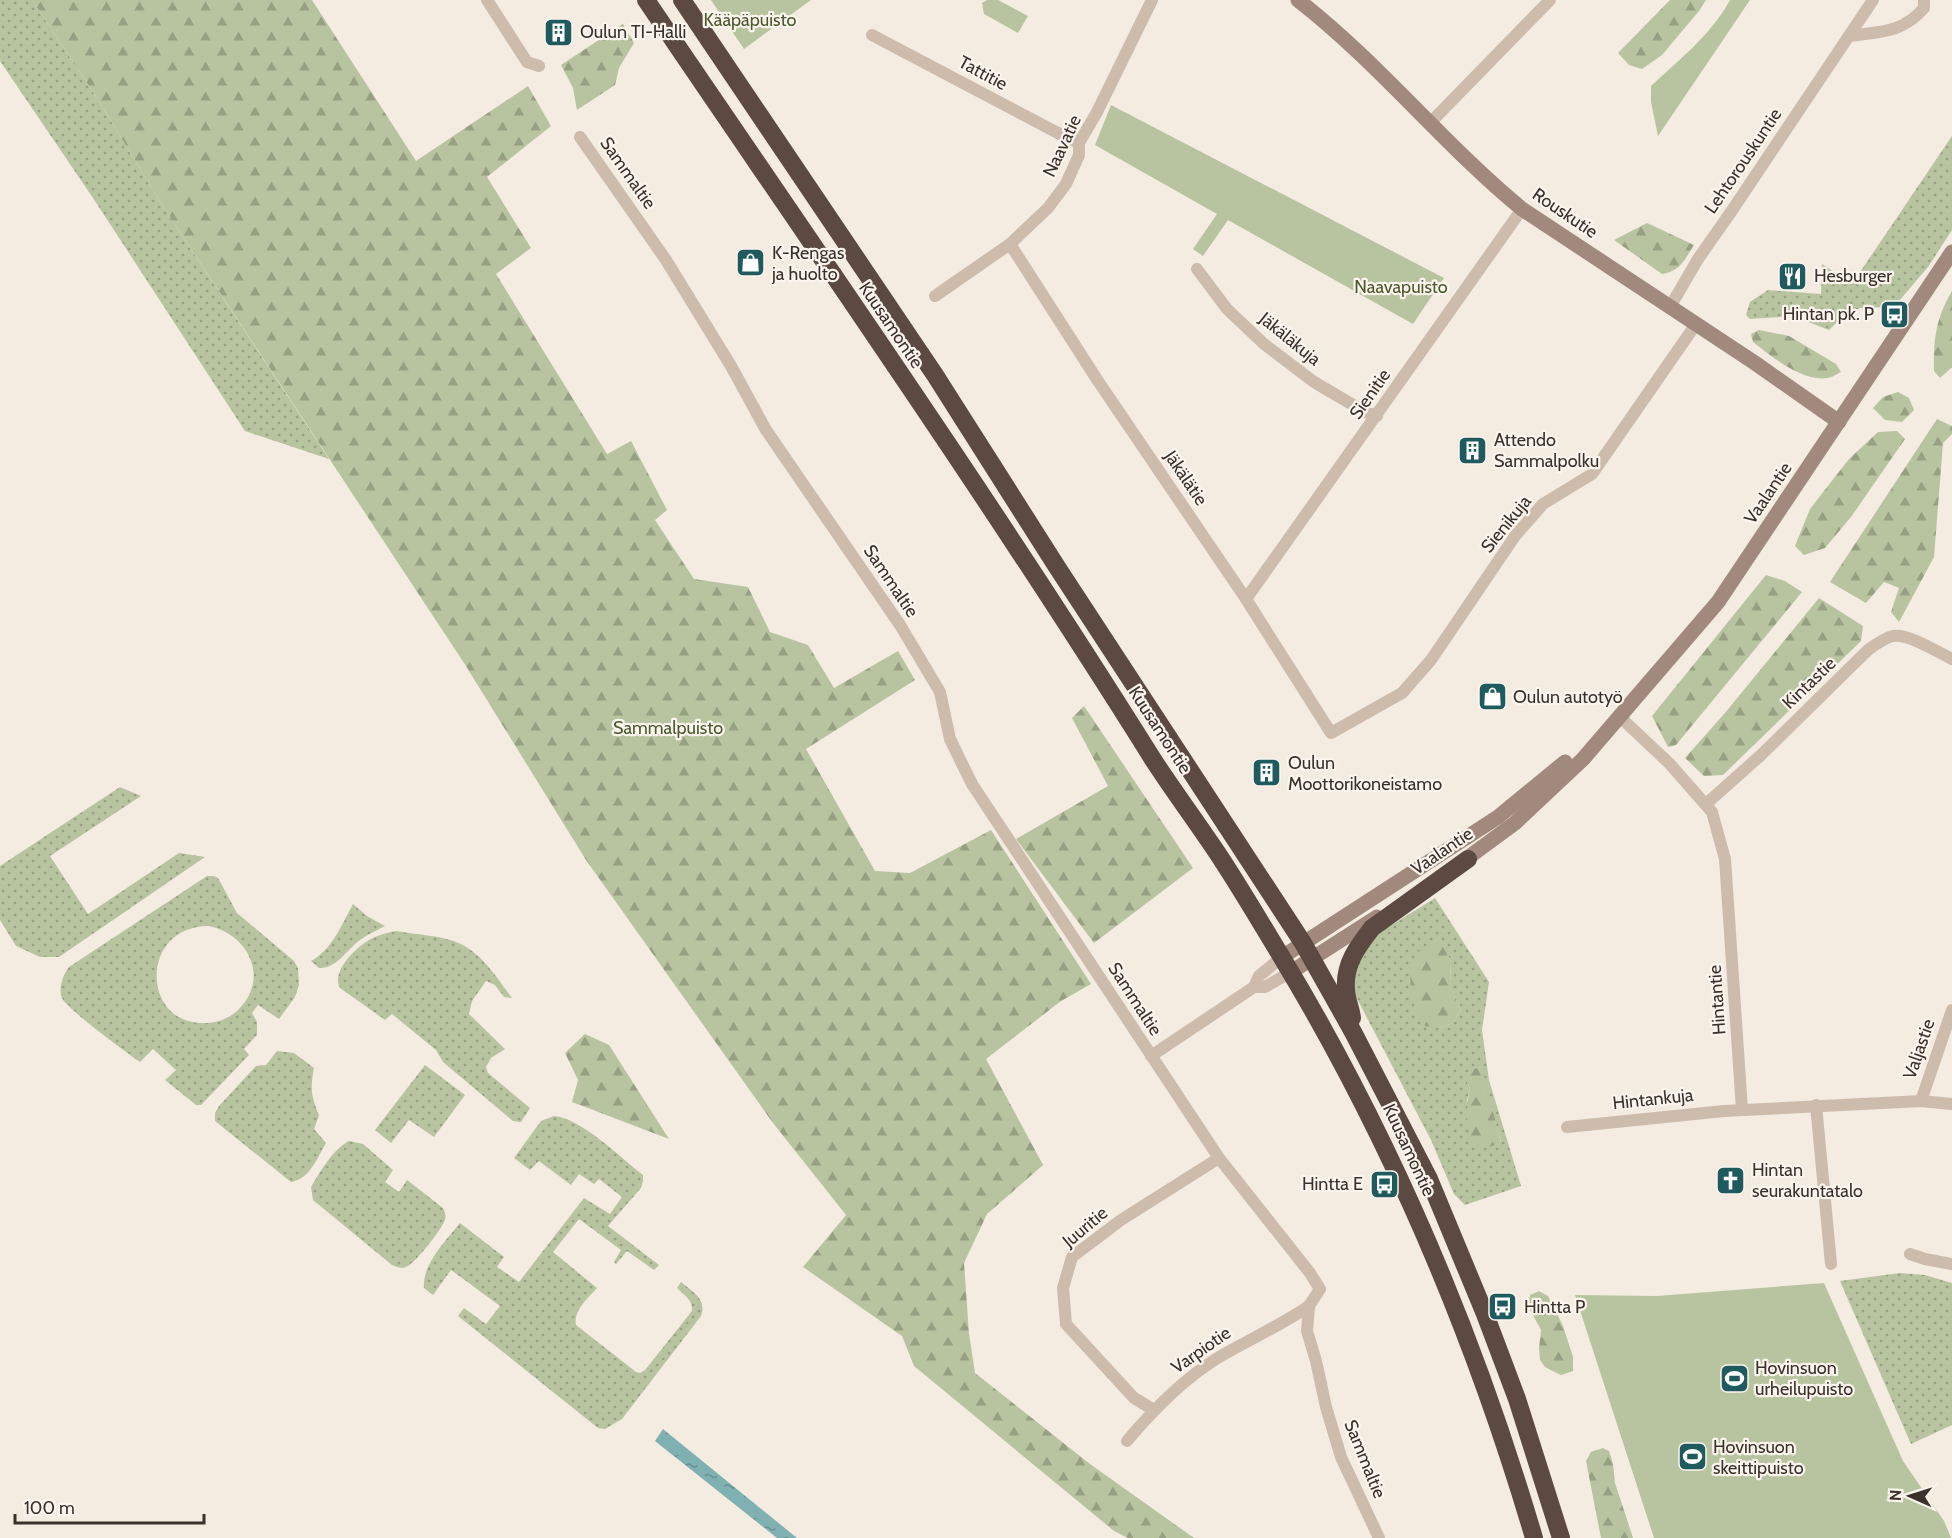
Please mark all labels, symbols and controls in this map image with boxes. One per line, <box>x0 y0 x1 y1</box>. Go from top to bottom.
park label: Kääpäpuisto <box>704 9 796 31</box>
building icon: Oulun TI-Halli <box>543 16 575 48</box>
place label: Oulun TI-Halli <box>580 21 686 43</box>
street label: Tattitie <box>955 51 1011 95</box>
street label: Lehtorouskuntie <box>1700 104 1786 218</box>
street label: Naavatie <box>1038 112 1086 180</box>
street label: Sammaltie <box>595 133 661 213</box>
street label: Rouskutie <box>1528 183 1602 243</box>
place label: K-Rengas ja huolto <box>771 242 844 285</box>
shop icon: K-Rengas ja huolto <box>735 247 767 279</box>
restaurant icon: Hesburger <box>1777 260 1809 292</box>
place label: Hesburger <box>1814 265 1892 287</box>
park label: Naavapuisto <box>1354 276 1448 298</box>
street label: Kuusamontie <box>854 278 928 372</box>
bus stop icon: Hintan pk. P <box>1879 298 1911 330</box>
place label: Hintan pk. P <box>1783 303 1874 325</box>
street label: Jäkäläkuja <box>1254 307 1325 371</box>
street label: Sienitie <box>1345 365 1395 423</box>
place label: Attendo Sammalpolku <box>1494 429 1599 472</box>
building icon: Attendo Sammalpolku <box>1457 434 1489 466</box>
street label: Jäkälätie <box>1159 446 1212 510</box>
street label: Vaalantie <box>1739 458 1797 528</box>
street label: Sienikuja <box>1476 491 1536 557</box>
street label: Sammaltie <box>859 541 923 621</box>
street label: Kintastie <box>1778 652 1840 714</box>
shop icon: Oulun autotyö <box>1476 681 1508 713</box>
street label: Kuusamontie <box>1124 682 1196 778</box>
place label: Oulun autotyö <box>1513 686 1623 708</box>
park label: Sammalpuisto <box>613 717 723 739</box>
place label: Oulun Moottorikoneistamo <box>1288 752 1442 795</box>
building icon: Oulun Moottorikoneistamo <box>1251 757 1283 789</box>
street label: Vaalantie <box>1407 822 1477 880</box>
street label: Sammaltie <box>1103 958 1167 1040</box>
street label: Hintantie <box>1704 964 1730 1036</box>
street label: Valjastie <box>1898 1016 1940 1082</box>
street label: Hintankuja <box>1612 1084 1695 1114</box>
street label: Kuusamontie <box>1378 1100 1440 1200</box>
place label: Hintan seurakuntatalo <box>1752 1159 1863 1202</box>
church icon: Hintan seurakuntatalo <box>1715 1164 1747 1196</box>
bus stop icon: Hintta E <box>1368 1168 1400 1200</box>
place label: Hintta E <box>1302 1173 1363 1195</box>
street label: Juuritie <box>1057 1202 1112 1253</box>
bus stop icon: Hintta P <box>1487 1291 1519 1323</box>
place label: Hintta P <box>1524 1296 1585 1318</box>
street label: Varpiotie <box>1167 1322 1235 1378</box>
place label: Hovinsuon urheilupuisto <box>1755 1357 1853 1400</box>
sports icon: Hovinsuon urheilupuisto <box>1718 1362 1750 1394</box>
street label: Sammaltie <box>1339 1417 1391 1501</box>
place label: Hovinsuon skeittipuisto <box>1713 1436 1804 1479</box>
sports icon: Hovinsuon skeittipuisto <box>1676 1441 1708 1473</box>
north arrow <box>1880 1466 1940 1526</box>
scale bar <box>15 1487 204 1525</box>
text: N <box>1886 1489 1905 1501</box>
text: 100 m <box>24 1497 75 1519</box>

